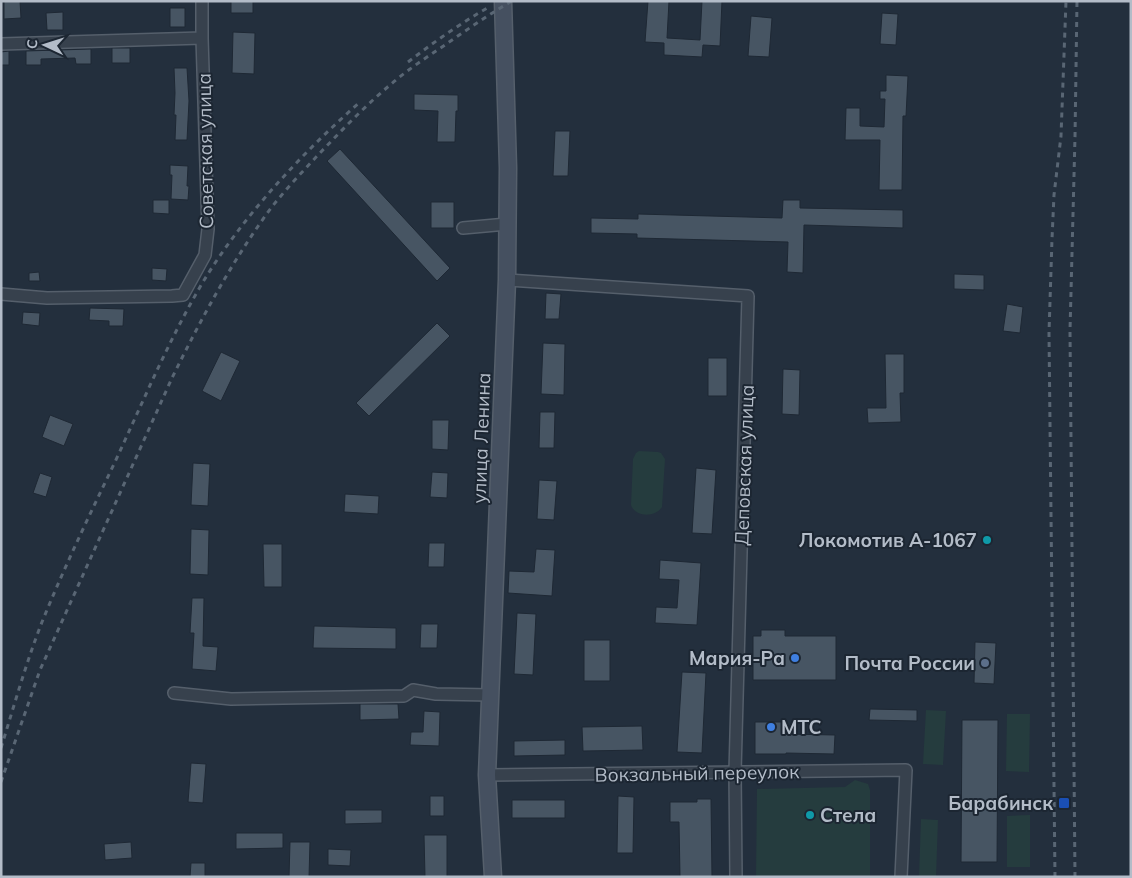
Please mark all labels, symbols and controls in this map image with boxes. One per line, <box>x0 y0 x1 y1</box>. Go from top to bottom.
north arrow <box>20 20 70 70</box>
text: С <box>23 39 41 50</box>
street label: Советская улица <box>192 73 218 229</box>
street label: улица Ленина <box>467 372 495 504</box>
street label: Деповская улица <box>729 384 759 546</box>
place label: Локомотив А-1067 <box>799 528 977 552</box>
marker: Локомотив А-1067 <box>981 534 993 546</box>
place label: Мария-Ра <box>689 646 785 670</box>
place label: Почта России <box>844 651 975 675</box>
marker: Мария-Ра <box>789 652 801 664</box>
marker: Почта России <box>979 657 991 669</box>
place label: МТС <box>781 715 822 739</box>
marker: МТС <box>765 721 777 733</box>
street label: Вокзальный переулок <box>594 759 800 787</box>
place label: Барабинск <box>948 791 1053 815</box>
marker: Барабинск <box>1057 796 1071 810</box>
place label: Стела <box>820 803 876 827</box>
marker: Стела <box>804 809 816 821</box>

